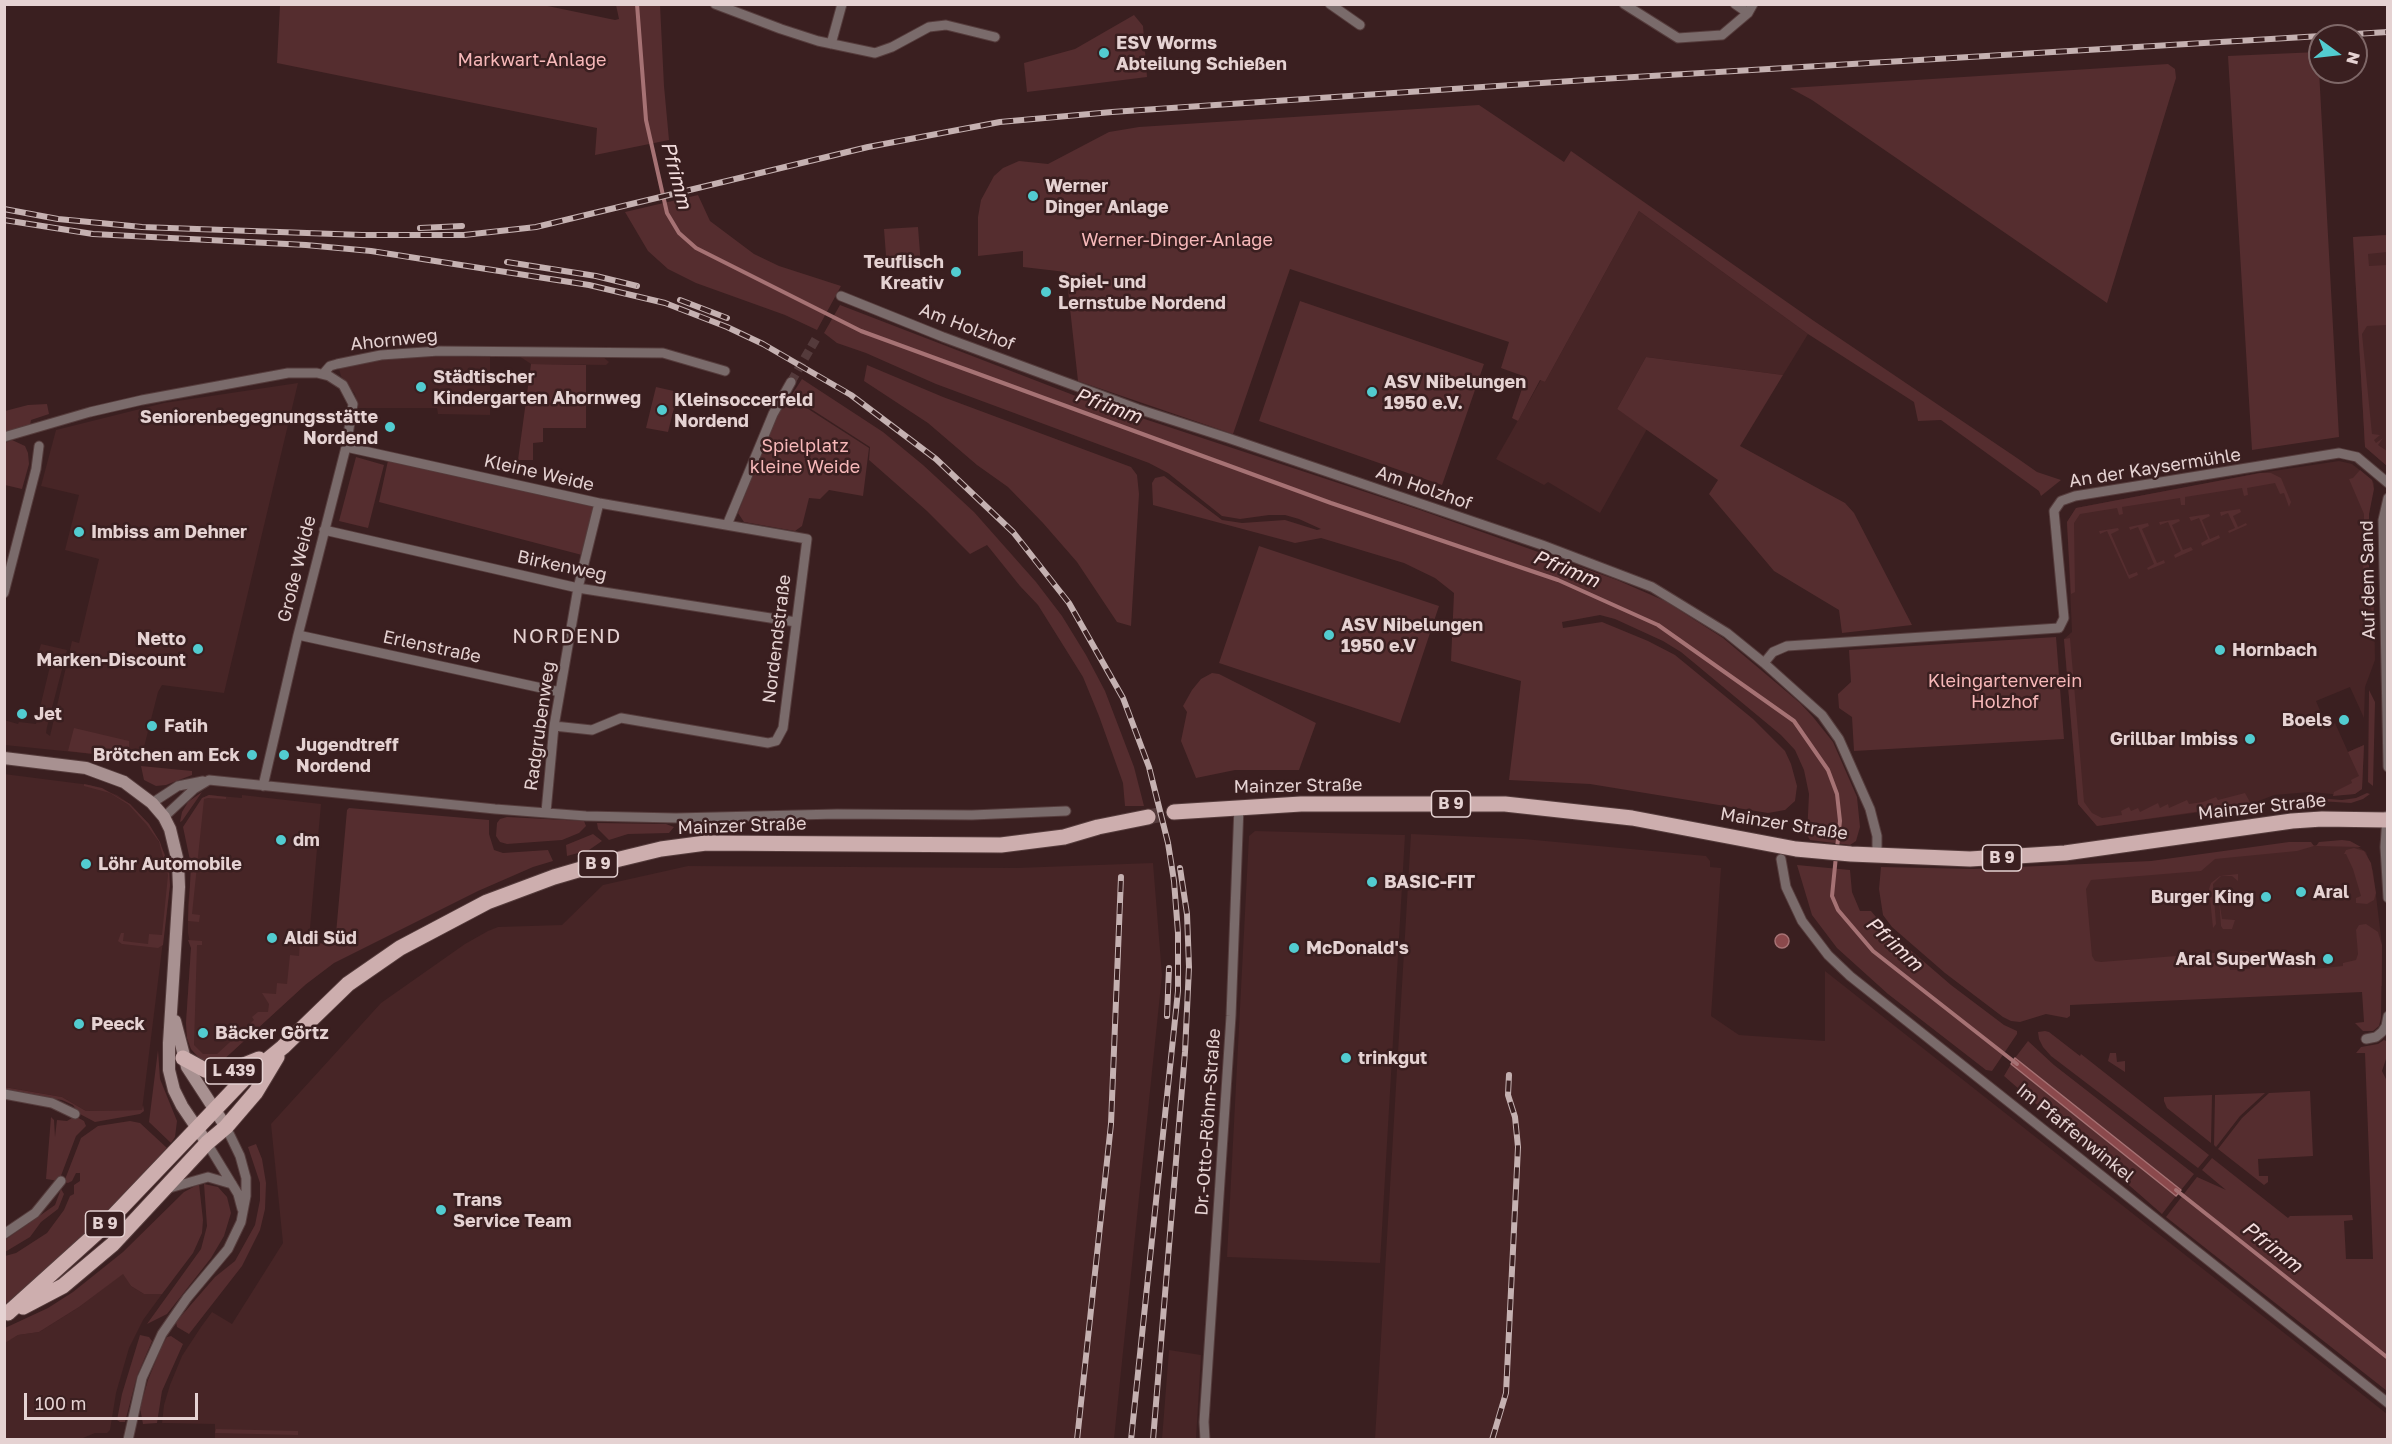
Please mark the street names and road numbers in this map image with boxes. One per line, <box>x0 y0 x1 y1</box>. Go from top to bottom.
street label: Am Holzhof <box>916 299 1018 355</box>
street label: Ahornweg <box>349 325 439 355</box>
street label: An der Kaysermühle <box>2068 444 2242 492</box>
street label: Kleine Weide <box>482 450 596 496</box>
street label: Am Holzhof <box>1373 461 1475 515</box>
street label: Große Weide <box>273 513 321 625</box>
street label: Auf dem Sand <box>2356 520 2380 640</box>
street label: Birkenweg <box>515 546 609 586</box>
street label: Nordendstraße <box>758 573 796 705</box>
street label: Erlenstraße <box>381 626 483 668</box>
street label: Radgrubenweg <box>520 660 560 792</box>
street label: Mainzer Straße <box>1233 774 1363 798</box>
street label: Mainzer Straße <box>2197 790 2327 824</box>
road number: B 9 <box>1432 791 1470 817</box>
street label: Mainzer Straße <box>1719 803 1849 845</box>
street label: Mainzer Straße <box>677 813 807 839</box>
road number: B 9 <box>1982 845 2022 871</box>
road number: B 9 <box>578 851 618 877</box>
street label: Dr.-Otto-Röhm-Straße <box>1191 1028 1225 1216</box>
road number: L 439 <box>206 1058 262 1084</box>
street label: Im Pfaffenwinkel <box>2012 1079 2138 1187</box>
road number: B 9 <box>86 1211 124 1237</box>

